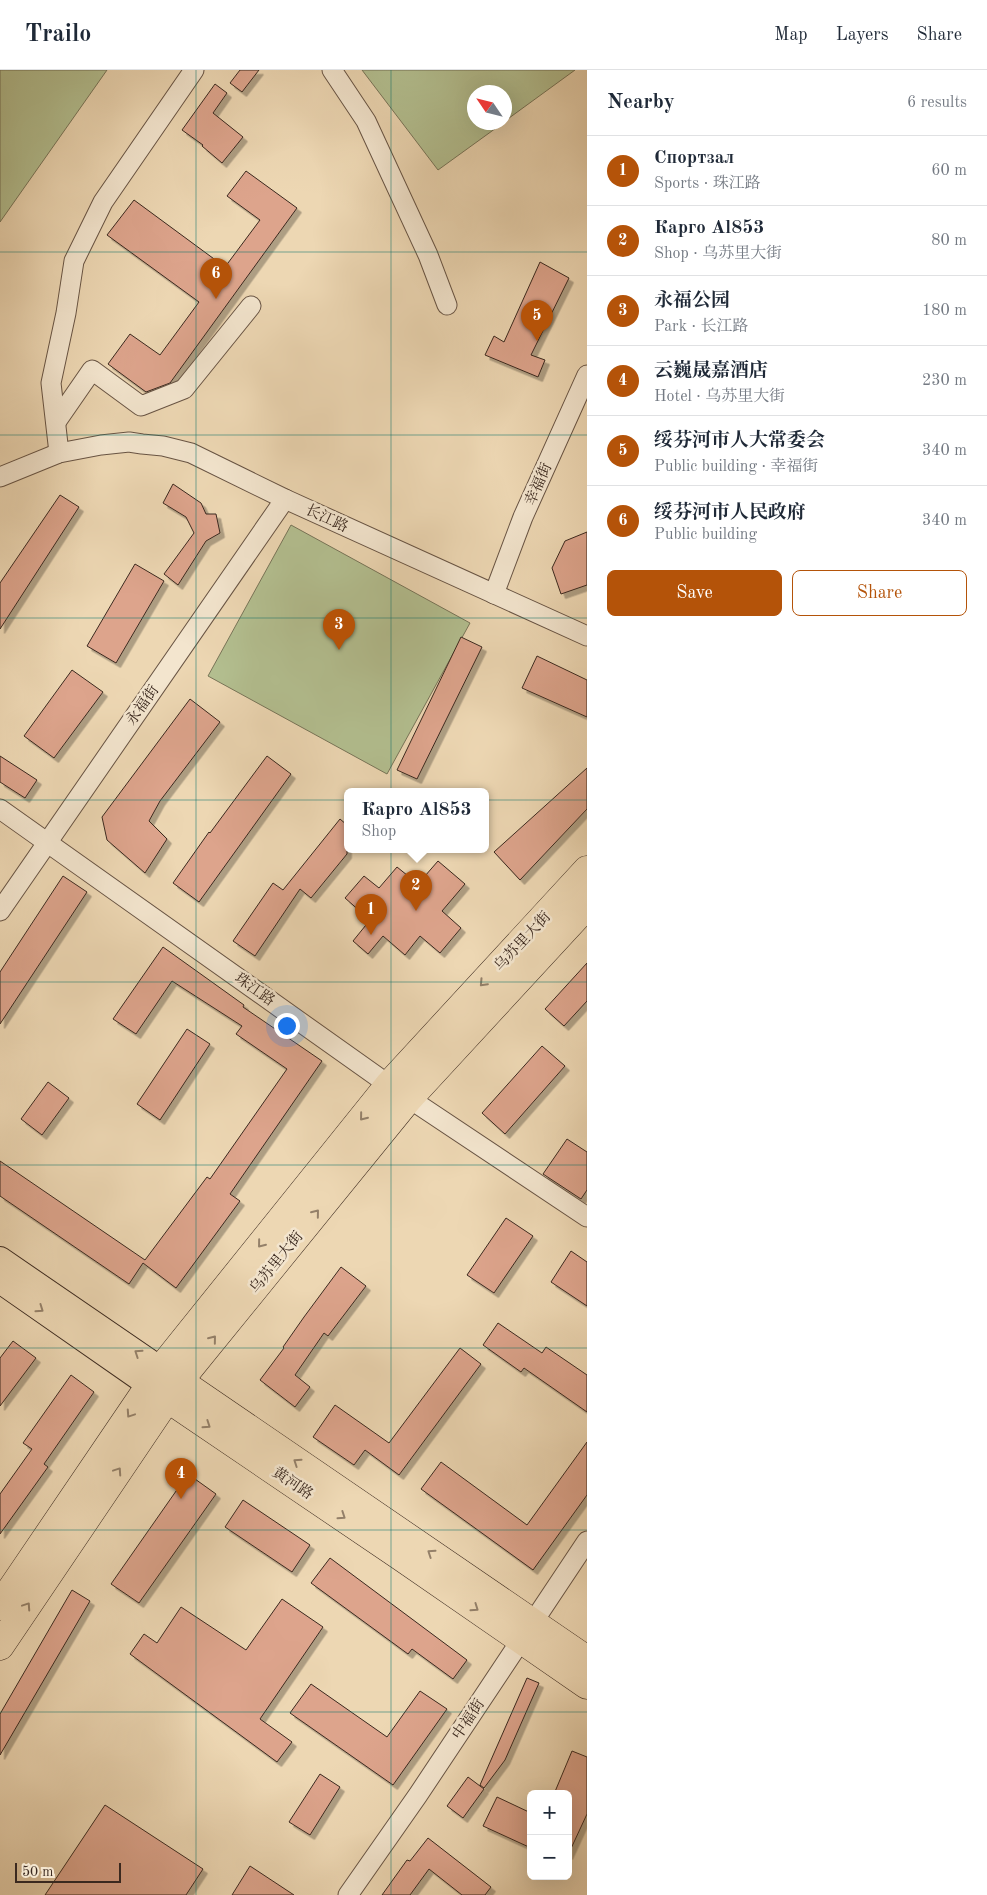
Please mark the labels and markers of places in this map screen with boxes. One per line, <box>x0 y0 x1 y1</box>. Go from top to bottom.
pin: 6 <box>200 258 232 299</box>
pin: 5 <box>521 300 553 341</box>
pin: 3 <box>323 609 355 650</box>
pin: 2 <box>400 870 432 911</box>
pin: 1 <box>355 894 387 935</box>
pin: 4 <box>165 1458 197 1499</box>

